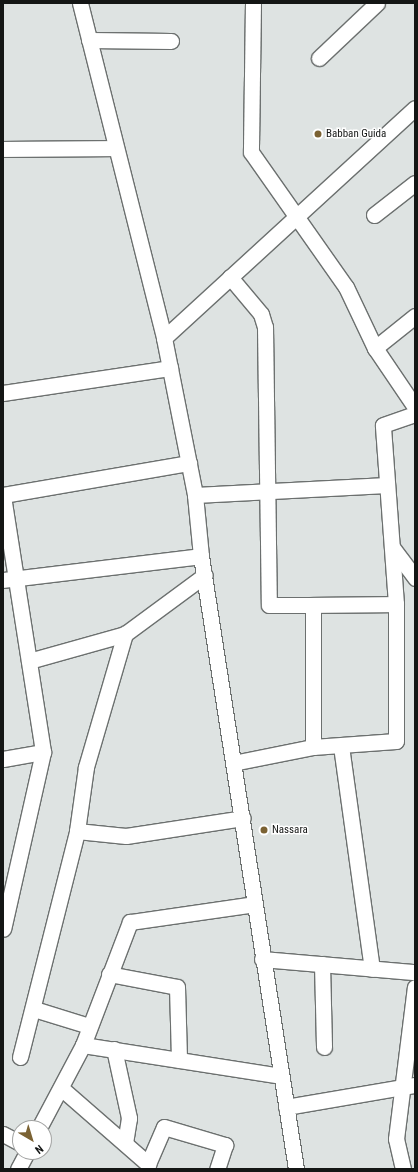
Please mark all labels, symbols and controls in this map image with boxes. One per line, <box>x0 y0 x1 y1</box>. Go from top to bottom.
place label: Babban Guida <box>326 127 386 141</box>
marker: Babban Guida <box>313 129 323 139</box>
place label: Nassara <box>272 823 308 837</box>
marker: Nassara <box>259 825 269 835</box>
north arrow <box>12 1120 52 1160</box>
text: N <box>32 1142 46 1156</box>

